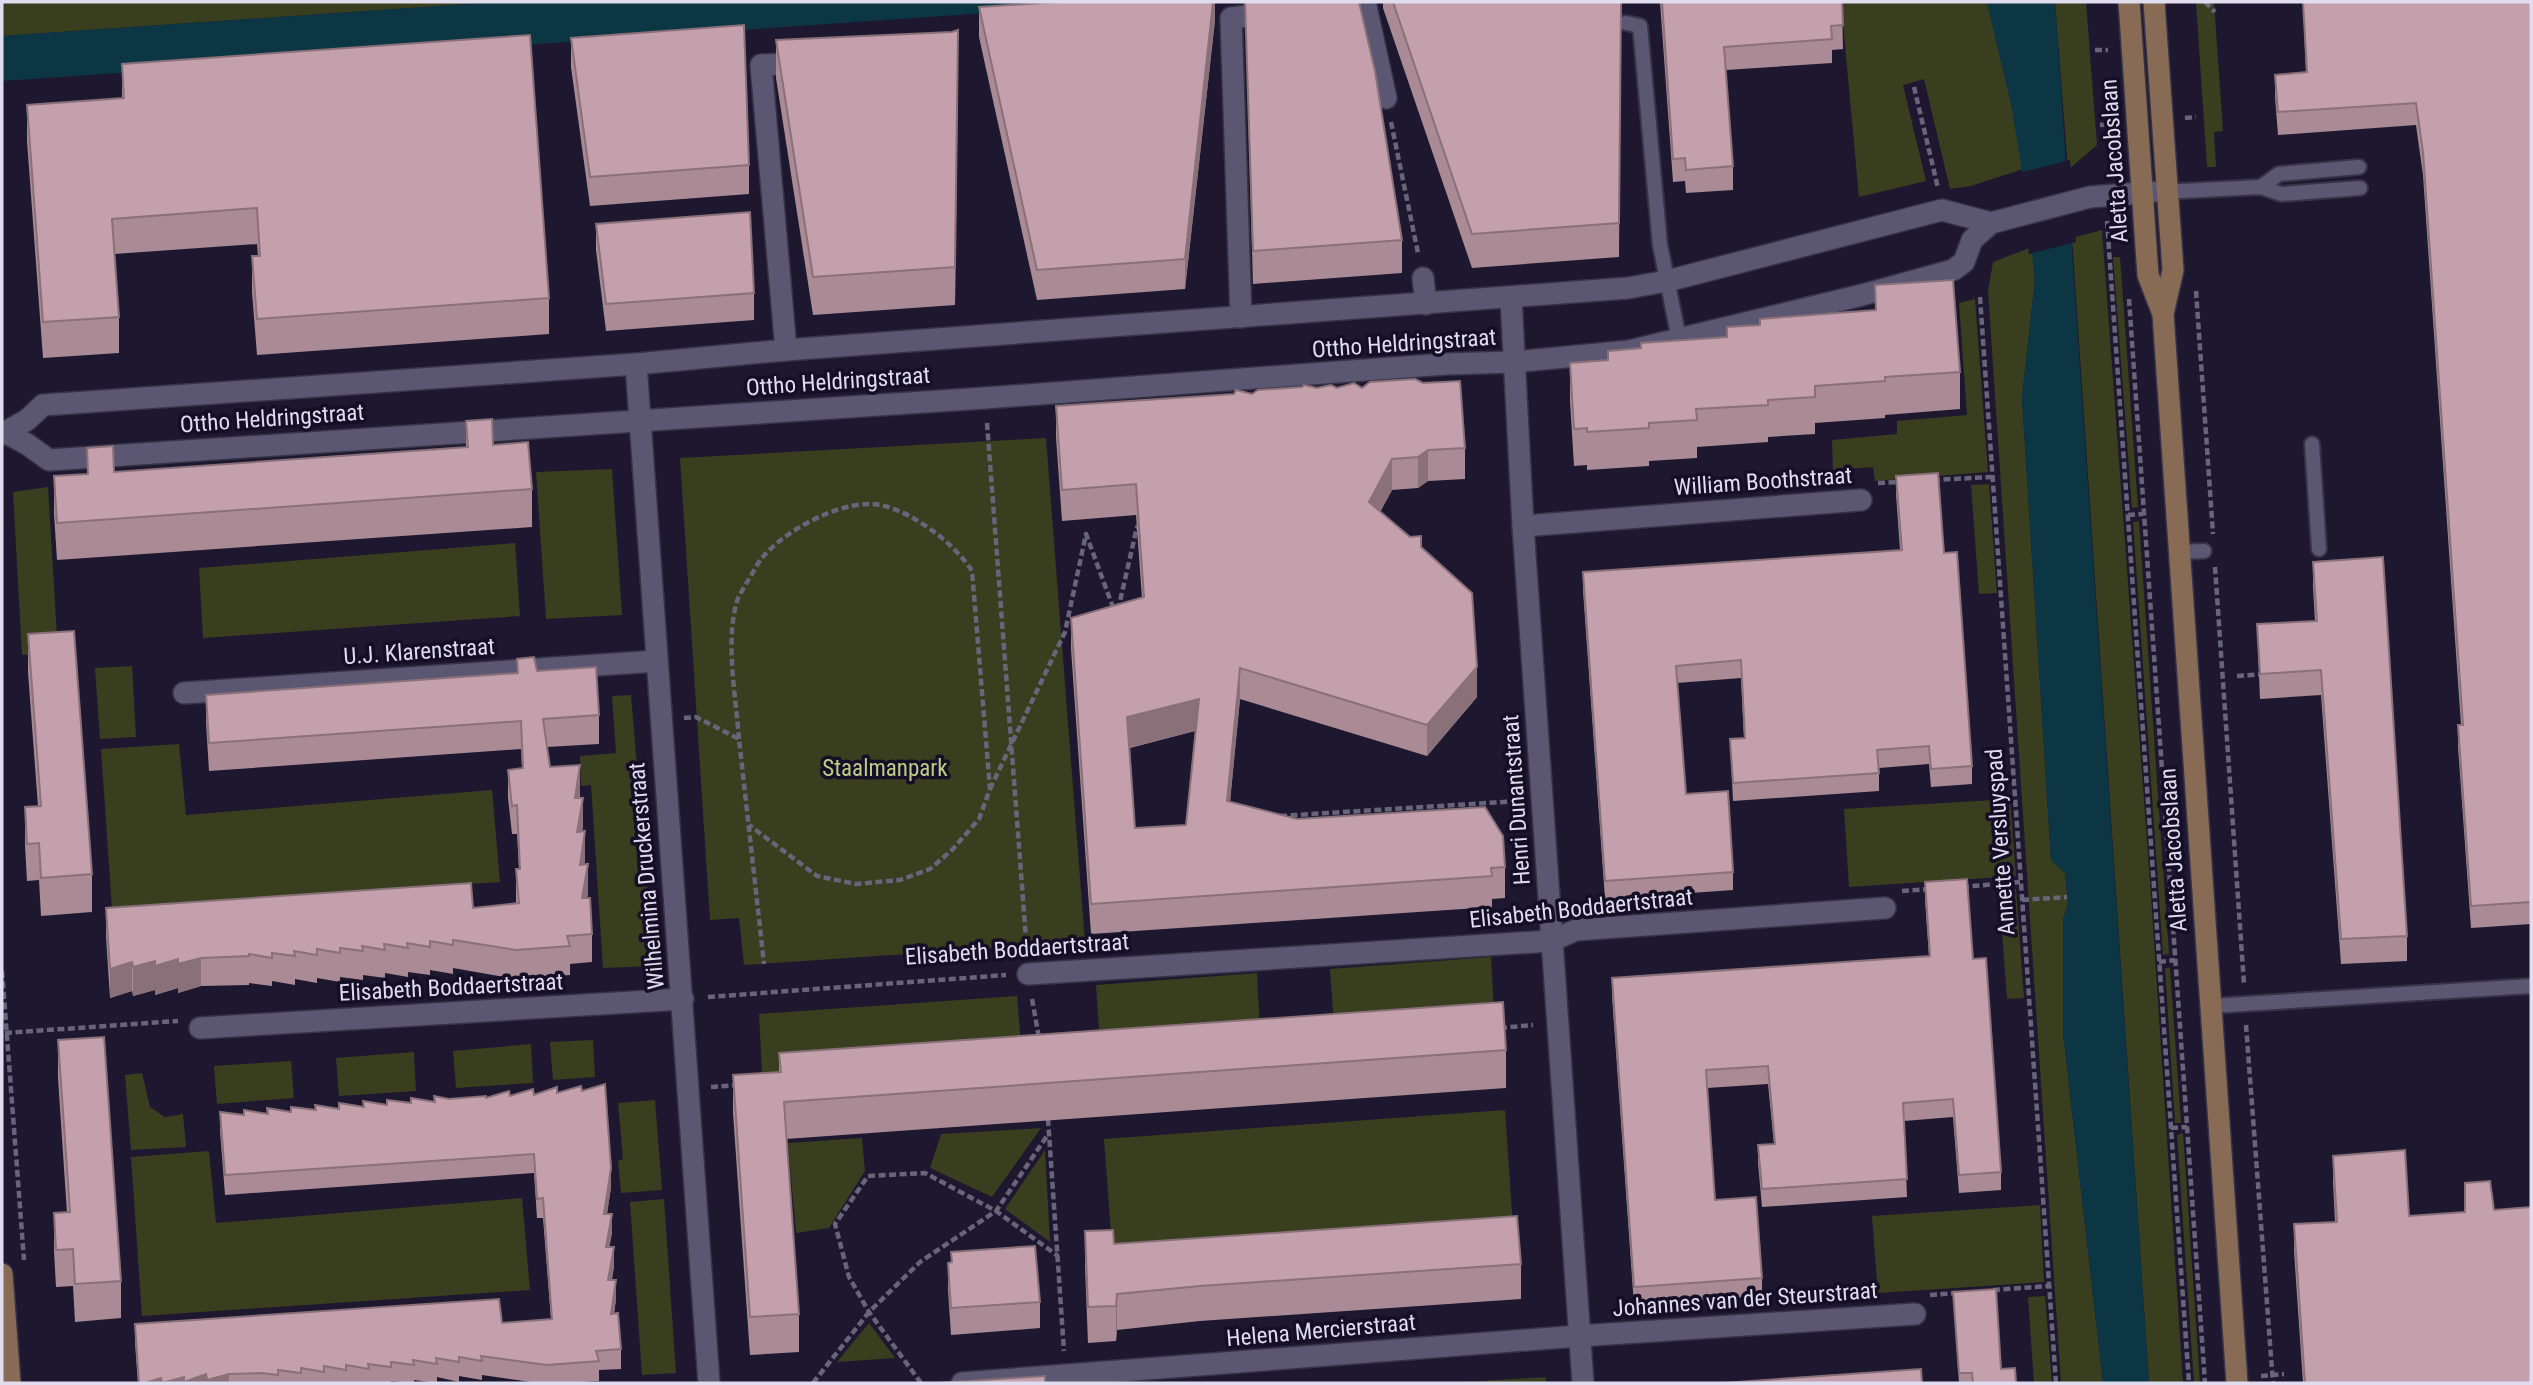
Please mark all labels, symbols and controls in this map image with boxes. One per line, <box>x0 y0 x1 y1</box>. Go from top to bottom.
street label: Aletta Jacobslaan <box>2095 78 2134 244</box>
street label: Ottho Heldringstraat <box>1311 324 1497 363</box>
street label: Ottho Heldringstraat <box>745 362 931 401</box>
street label: Ottho Heldringstraat <box>179 399 365 438</box>
street label: William Boothstraat <box>1673 462 1853 501</box>
street label: U.J. Klarenstraat <box>342 633 496 670</box>
street label: Henri Dunantstraat <box>1497 714 1536 886</box>
street label: Annette Versluyspad <box>1981 748 2020 936</box>
park label: Staalmanpark <box>822 755 948 782</box>
street label: Wilhelmina Druckerstraat <box>623 761 670 991</box>
street label: Aletta Jacobslaan <box>2154 767 2193 933</box>
street label: Elisabeth Boddaertstraat <box>1468 883 1694 934</box>
street label: Elisabeth Boddaertstraat <box>904 928 1130 971</box>
street label: Elisabeth Boddaertstraat <box>338 968 564 1007</box>
street label: Johannes van der Steurstraat <box>1612 1277 1878 1322</box>
street label: Helena Mercierstraat <box>1225 1309 1417 1352</box>

